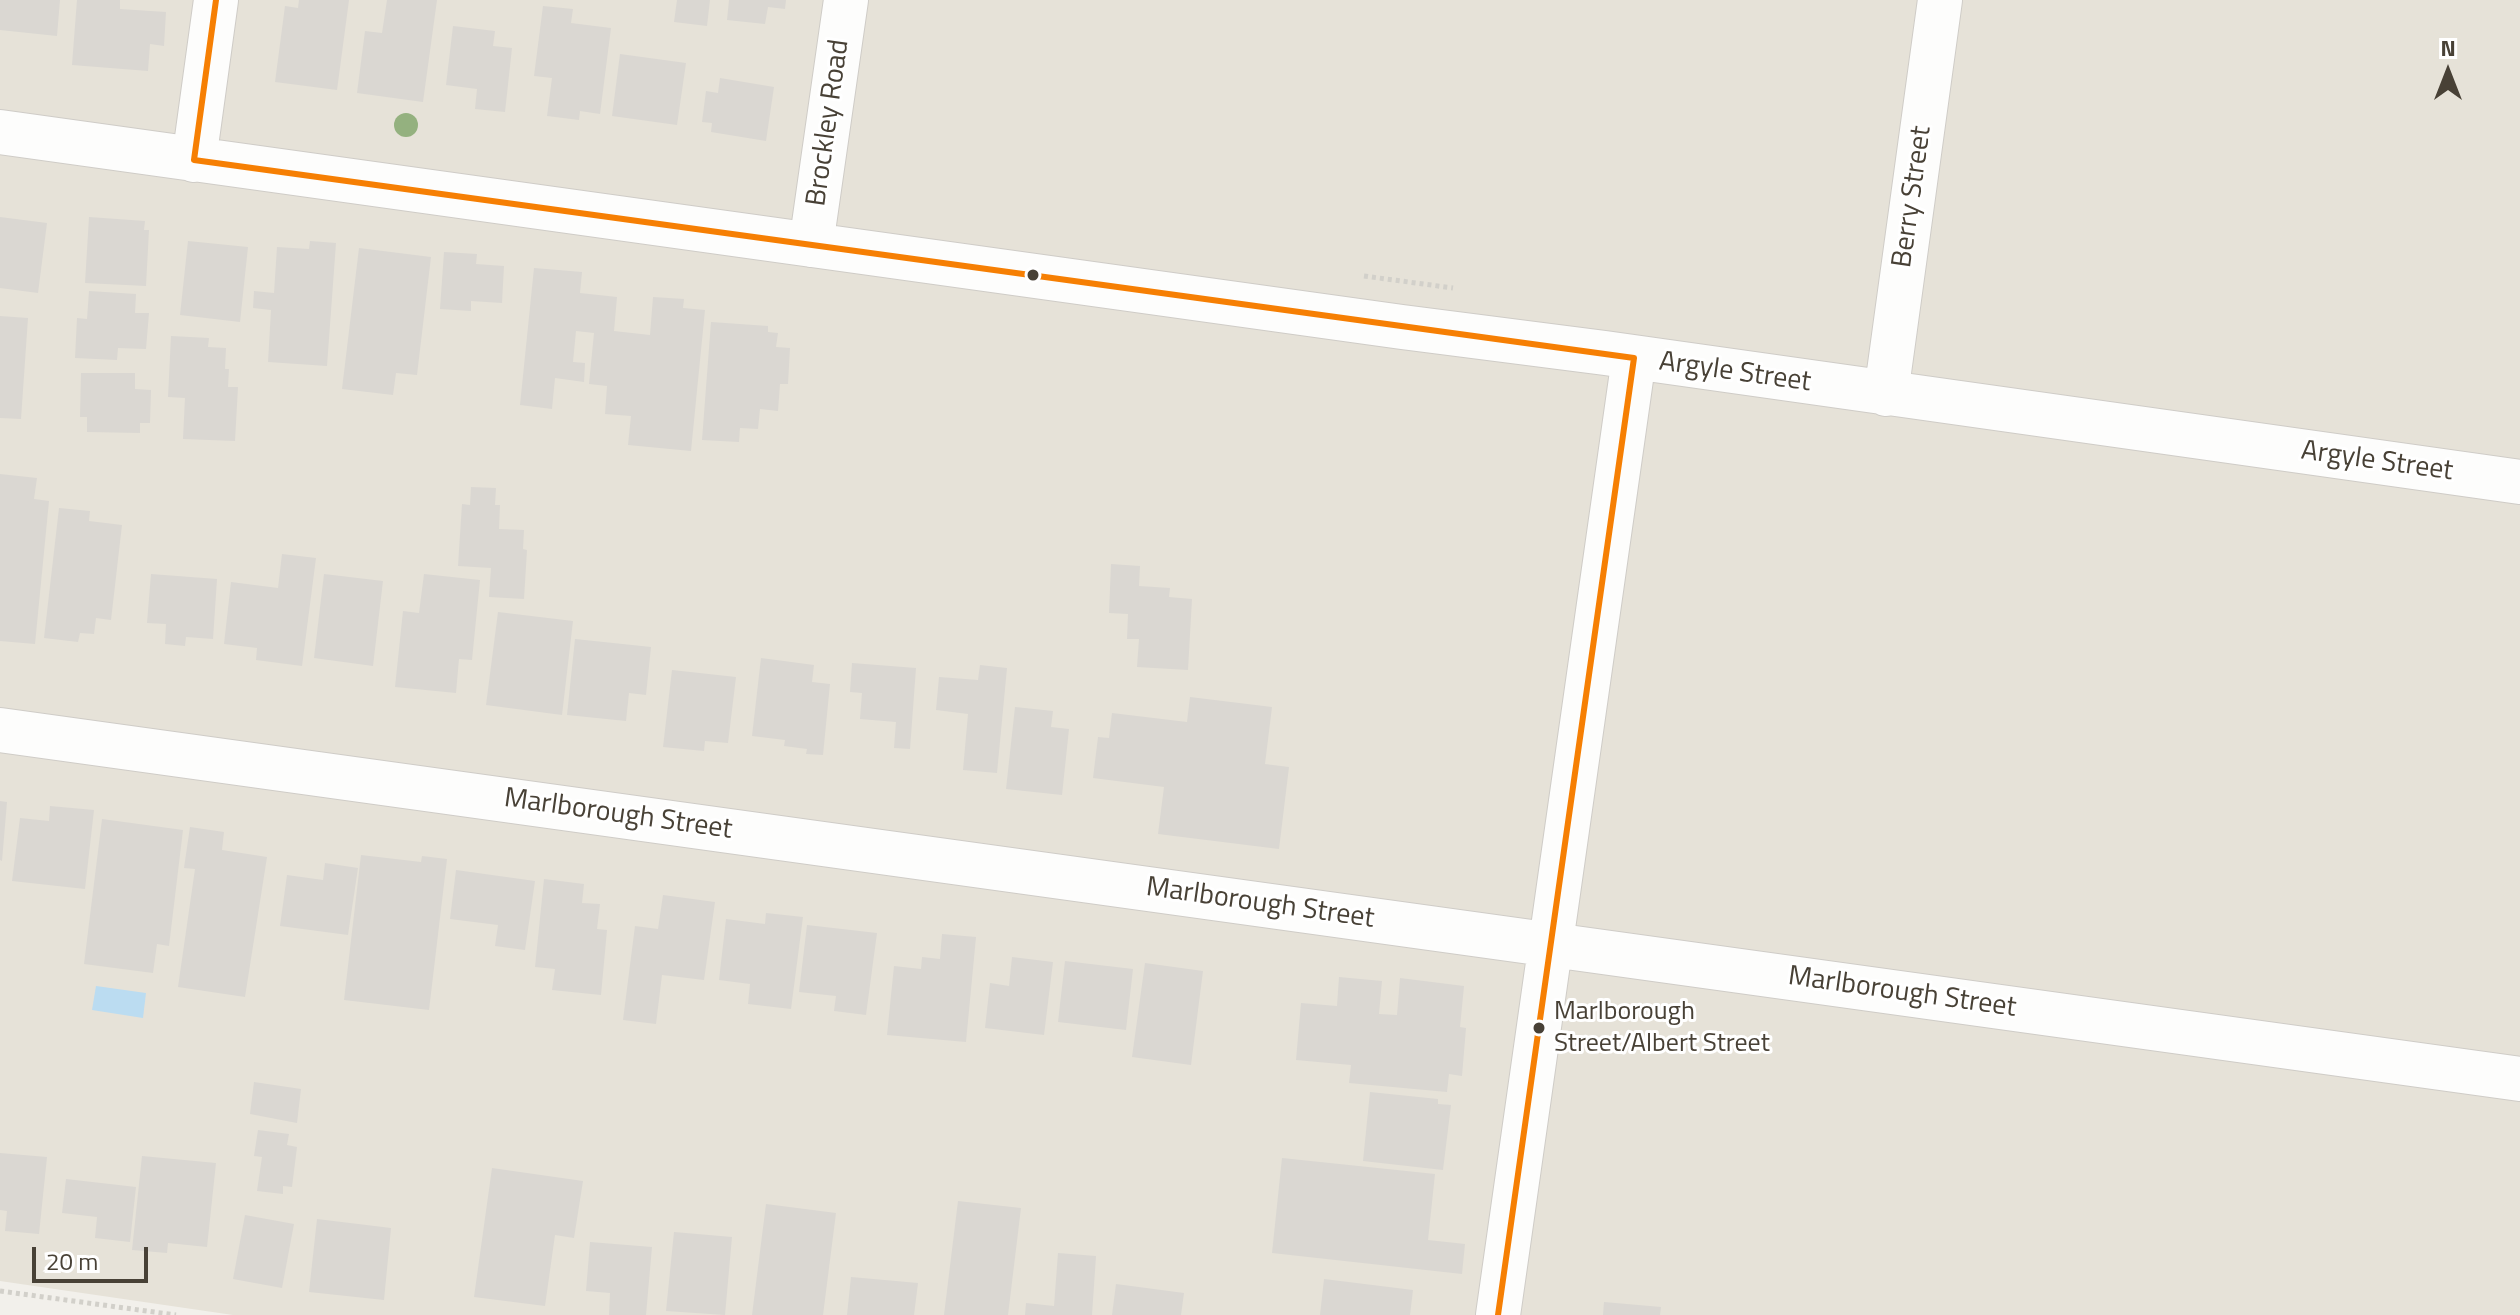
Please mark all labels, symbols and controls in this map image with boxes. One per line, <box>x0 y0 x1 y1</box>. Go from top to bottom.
text: N <box>2440 31 2456 65</box>
north arrow <box>2408 32 2488 112</box>
street label: Brockley Road <box>801 38 857 208</box>
street label: Berry Street <box>1886 124 1940 270</box>
unlabelled marker <box>1025 267 1041 283</box>
street label: Argyle Street <box>1657 346 1813 400</box>
street label: Argyle Street <box>2299 435 2455 489</box>
street label: Marlborough Street <box>502 782 734 848</box>
street label: Marlborough Street <box>1144 871 1376 937</box>
street label: Marlborough Street <box>1786 960 2018 1026</box>
place label: Marlborough Street/Albert Street <box>1554 997 1770 1058</box>
marker: Marlborough Street/Albert Street <box>1531 1020 1547 1036</box>
scale bar <box>36 1231 152 1281</box>
text: 20 m <box>46 1243 98 1279</box>

